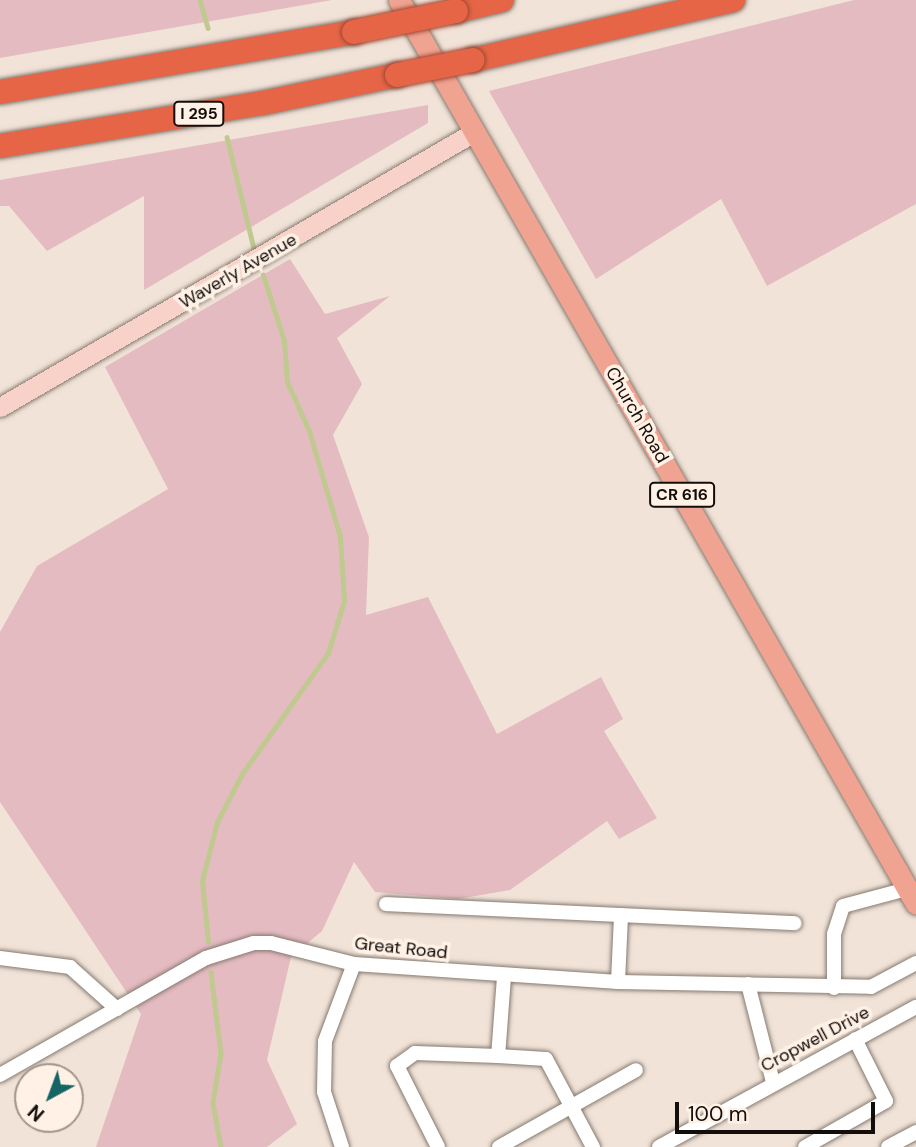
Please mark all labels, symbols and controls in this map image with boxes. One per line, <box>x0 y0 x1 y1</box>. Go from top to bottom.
road number: I 295 <box>173 102 225 126</box>
street label: Waverly Avenue <box>175 229 301 313</box>
street label: Church Road <box>601 363 673 467</box>
road number: CR 616 <box>649 482 715 508</box>
street label: Great Road <box>353 932 449 964</box>
street label: Cropwell Drive <box>757 1001 873 1077</box>
north arrow <box>14 1063 84 1133</box>
scale bar <box>678 1088 878 1132</box>
text: N <box>23 1099 50 1127</box>
text: 100 m <box>688 1100 748 1128</box>

